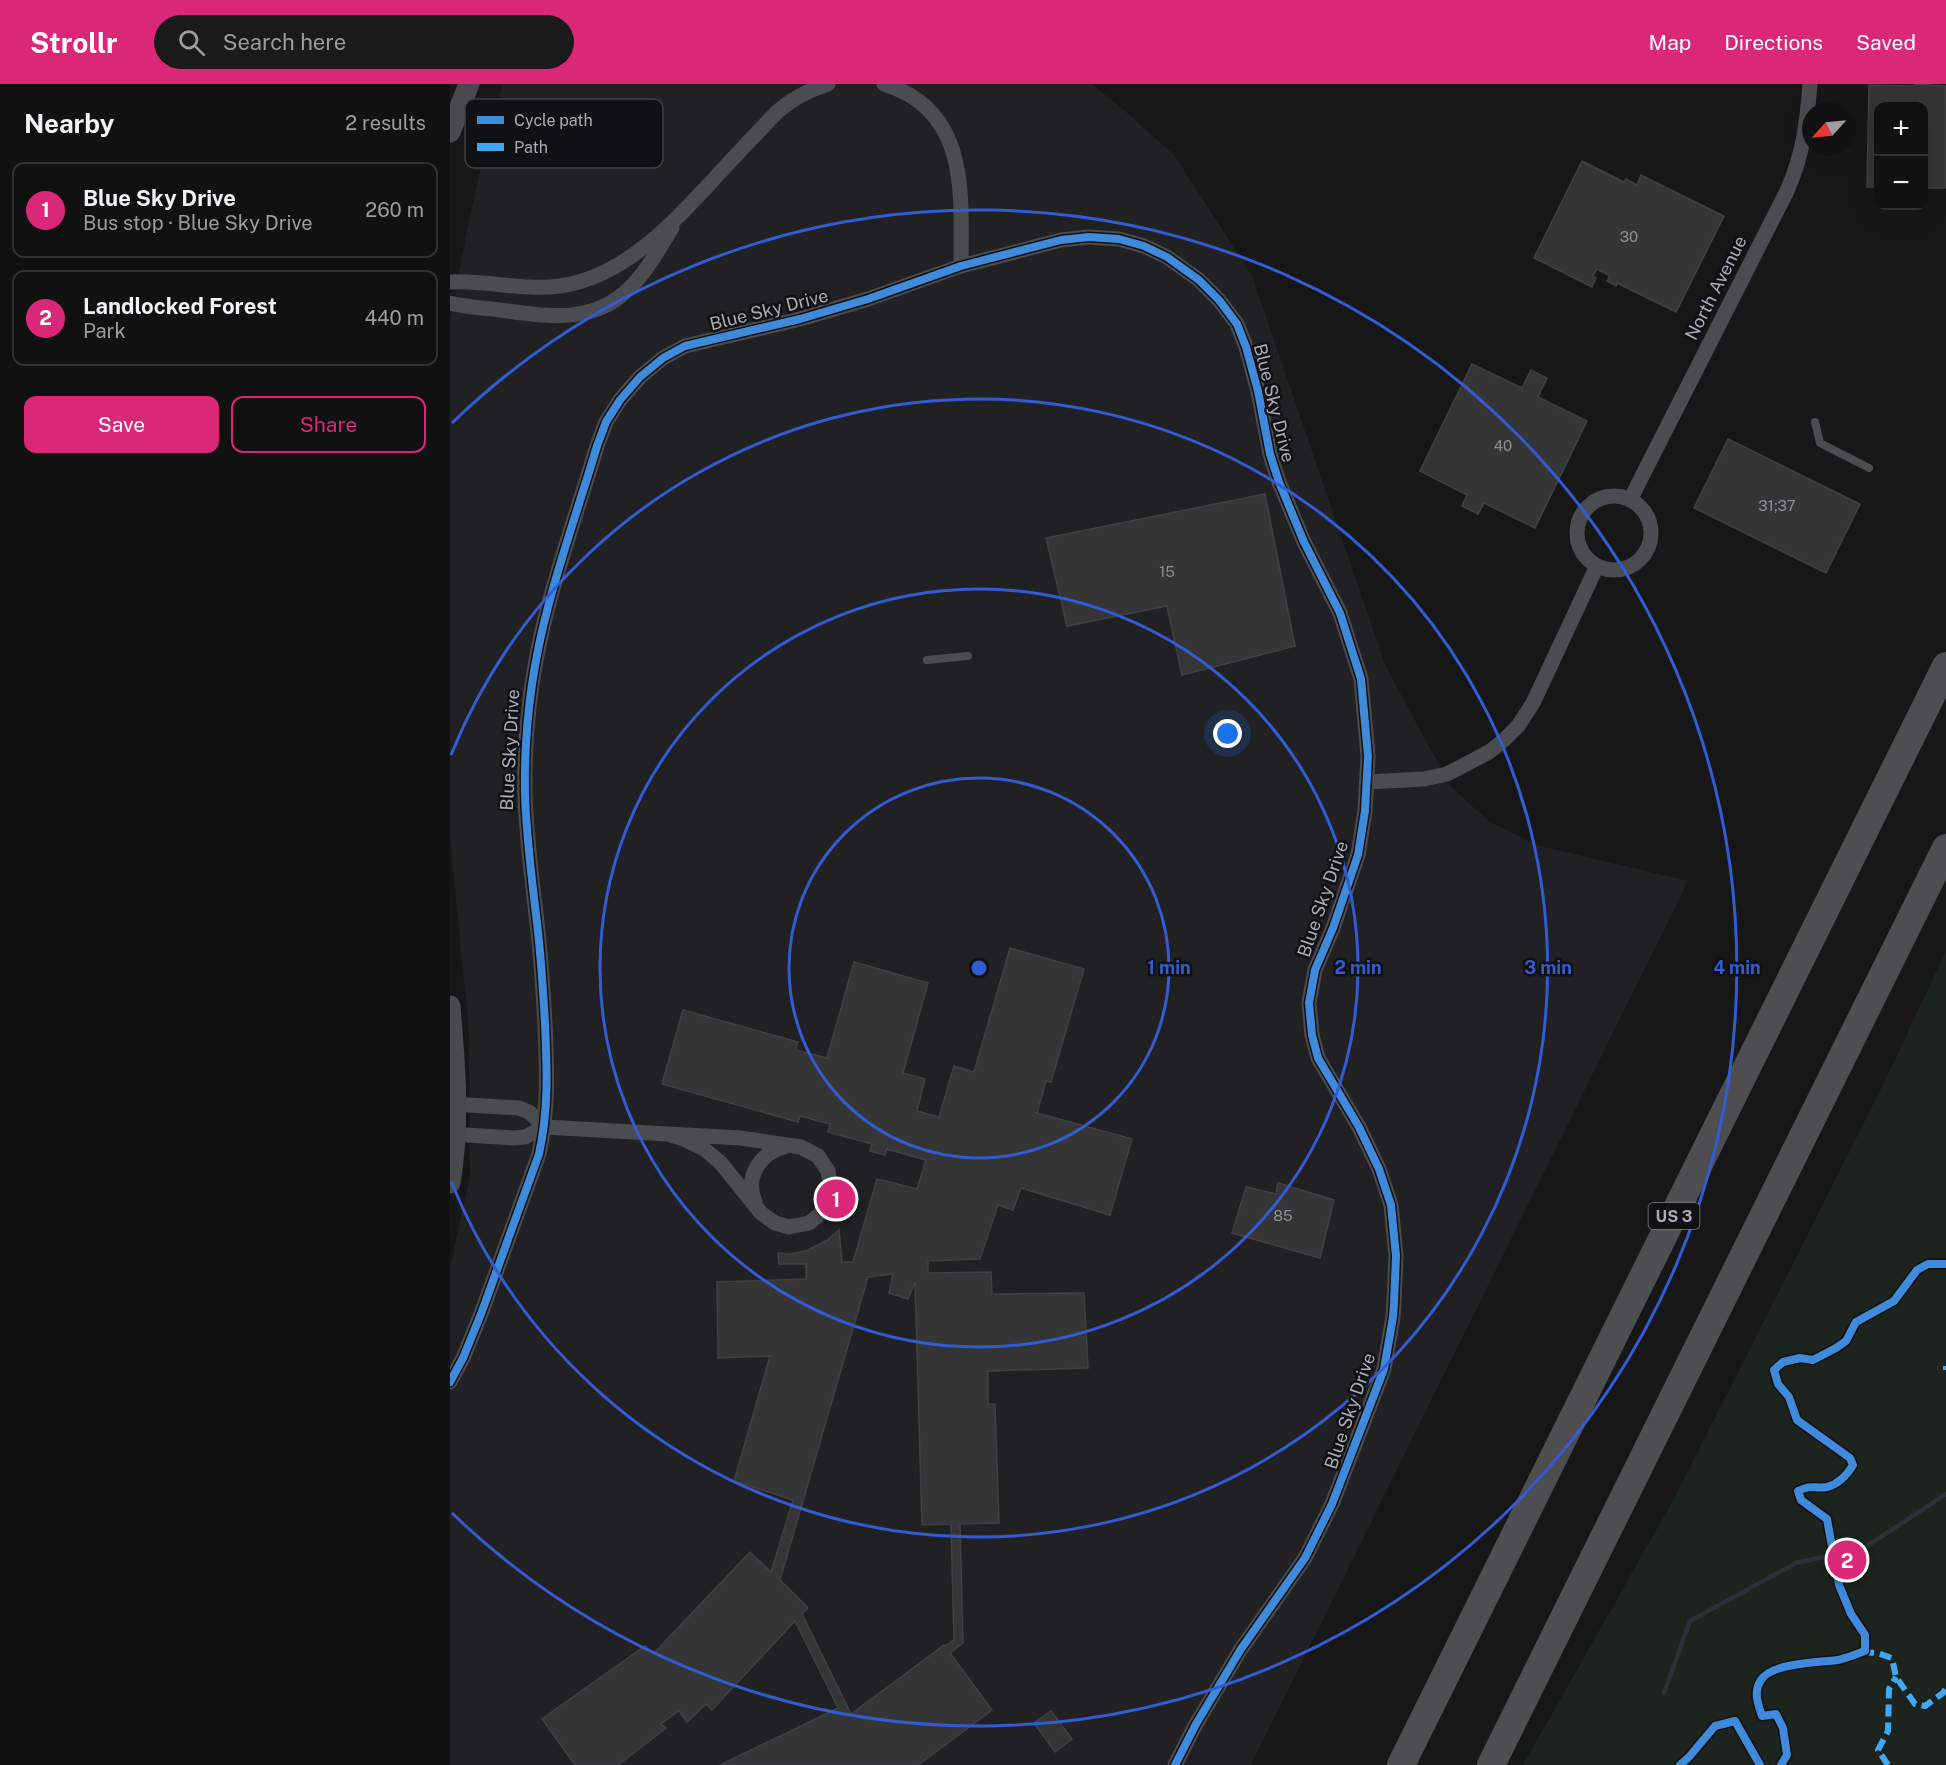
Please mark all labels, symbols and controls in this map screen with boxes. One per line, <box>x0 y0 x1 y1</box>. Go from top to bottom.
search box <box>154 15 574 69</box>
text: Strollr <box>30 26 118 59</box>
icon: search <box>175 26 208 59</box>
text: Search here <box>223 29 346 55</box>
text: Map <box>1649 30 1691 55</box>
text: Directions <box>1724 30 1823 55</box>
text: Saved <box>1856 30 1916 55</box>
legend <box>465 99 663 168</box>
north arrow <box>1802 102 1856 156</box>
map controls <box>1874 102 1928 210</box>
button: + <box>1874 102 1928 156</box>
text: Nearby <box>24 108 114 139</box>
text: 2 results <box>345 111 426 135</box>
text: Cycle path <box>514 111 593 130</box>
text: Path <box>514 138 548 157</box>
button: − <box>1874 156 1928 210</box>
text: Blue Sky Drive <box>83 185 236 211</box>
text: 1 <box>41 198 50 222</box>
text: 260 m <box>365 198 424 222</box>
text: Bus stop · Blue Sky Drive <box>83 211 313 235</box>
house number: 30 <box>1620 228 1638 245</box>
street label: North Avenue <box>1680 232 1751 343</box>
street label: Blue Sky Drive <box>707 285 830 334</box>
text: Landlocked Forest <box>83 293 277 319</box>
text: 2 <box>39 306 52 330</box>
text: 440 m <box>364 306 424 330</box>
text: Park <box>83 319 126 343</box>
street label: Blue Sky Drive <box>1250 341 1299 464</box>
button: Save <box>24 396 219 453</box>
button: Share <box>231 396 426 453</box>
house number: 40 <box>1494 437 1512 454</box>
house number: 31;37 <box>1758 497 1796 514</box>
house number: 15 <box>1159 563 1175 580</box>
street label: Blue Sky Drive <box>496 689 523 811</box>
your location <box>1213 719 1242 748</box>
street label: Blue Sky Drive <box>1293 838 1352 960</box>
text: 1 min <box>1147 957 1191 978</box>
text: 2 min <box>1334 957 1382 978</box>
text: 3 min <box>1524 957 1572 978</box>
text: 4 min <box>1713 957 1761 978</box>
centre of rings <box>969 958 989 978</box>
pin: 1 <box>816 1176 856 1222</box>
road number: US 3 <box>1648 1203 1700 1229</box>
house number: 85 <box>1273 1207 1293 1224</box>
street label: Blue Sky Drive <box>1320 1350 1379 1472</box>
pin: 2 <box>1828 1538 1866 1582</box>

